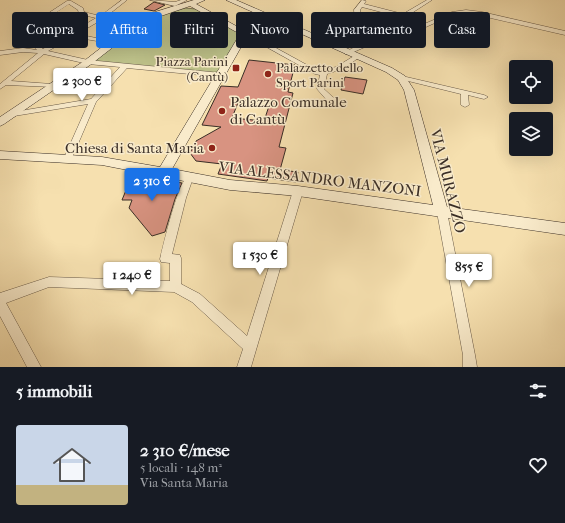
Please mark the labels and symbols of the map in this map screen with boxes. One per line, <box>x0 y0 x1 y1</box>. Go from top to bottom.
place label: Piazza Parini (Cantù) <box>156 54 228 84</box>
place label: Palazzetto dello Sport Parini <box>276 60 363 90</box>
marker: Piazza Parini (Cantù) <box>231 63 241 73</box>
pin: 2 300 € <box>45 68 119 102</box>
marker: Palazzetto dello Sport Parini <box>263 69 273 79</box>
place label: Palazzo Comunale di Cantù <box>230 93 347 128</box>
marker: Palazzo Comunale di Cantù <box>217 106 227 116</box>
street label: VIA MURAZZO <box>426 126 470 235</box>
place label: Chiesa di Santa Maria <box>65 139 205 157</box>
marker: Chiesa di Santa Maria <box>207 143 217 153</box>
street label: VIA ALESSANDRO MANZONI <box>217 158 422 200</box>
pin: 2 310 € <box>115 168 189 202</box>
pin: 1 530 € <box>223 242 297 276</box>
pin: 855 € <box>441 254 497 288</box>
pin: 1 240 € <box>95 262 169 296</box>

